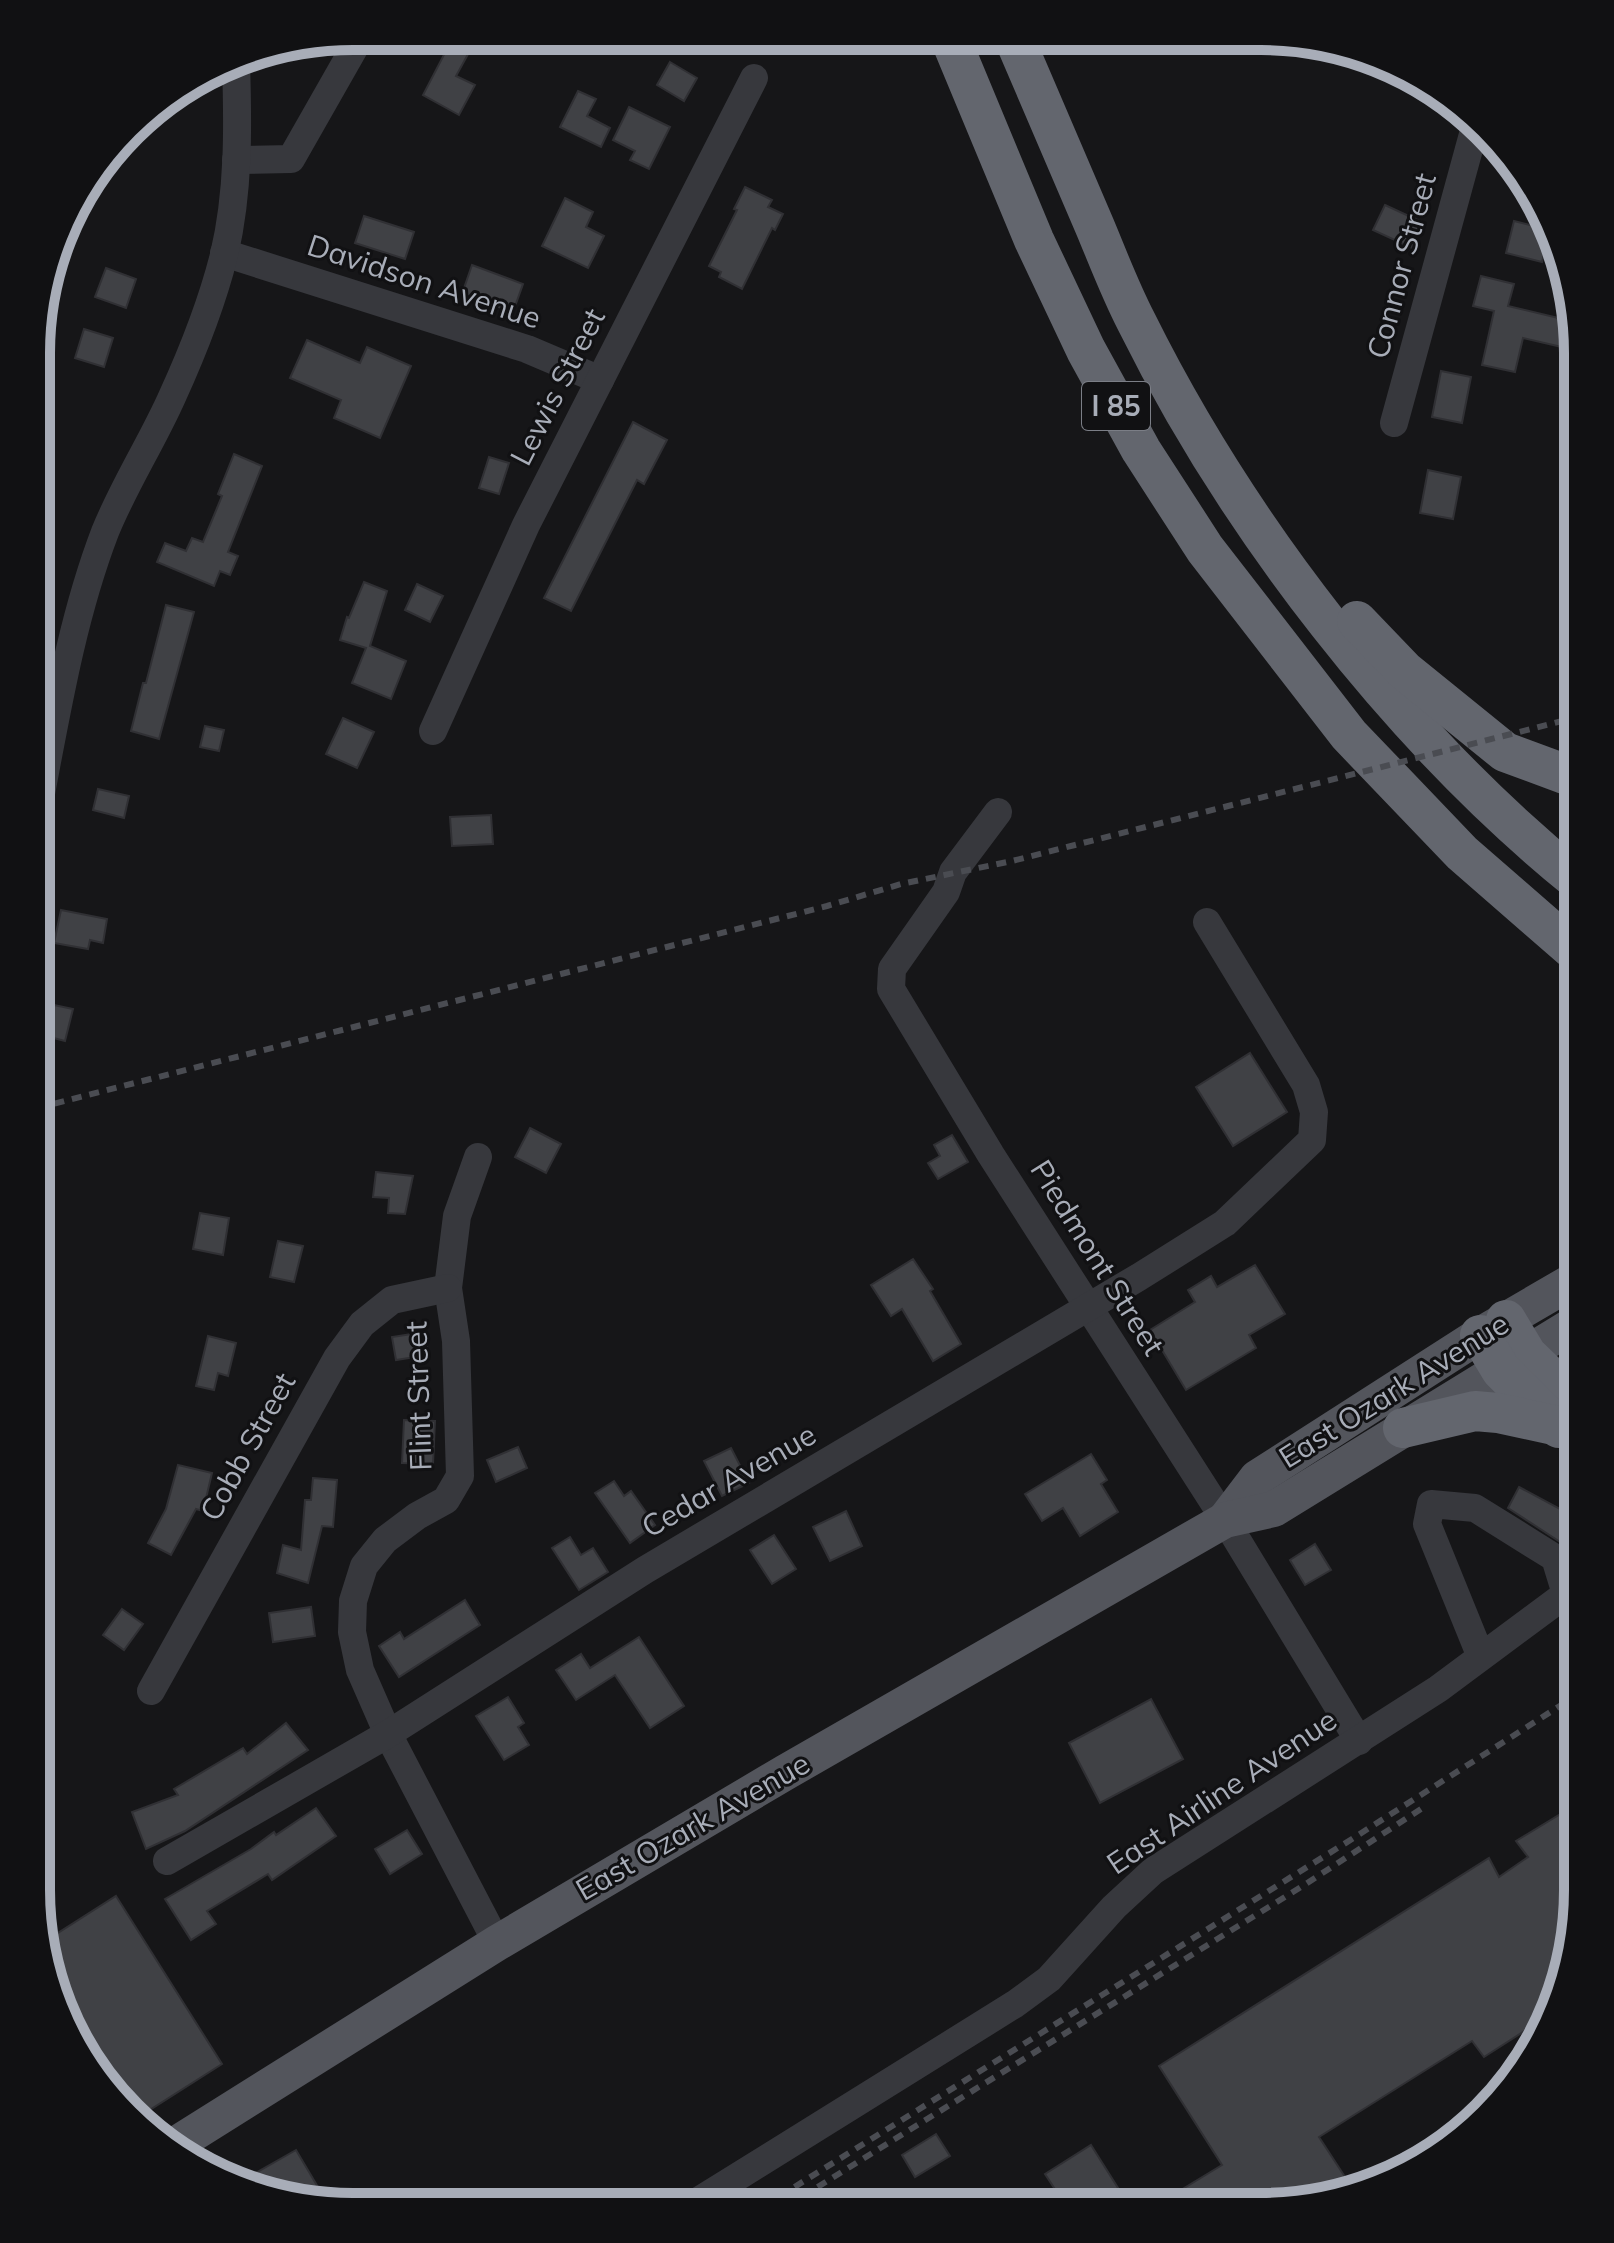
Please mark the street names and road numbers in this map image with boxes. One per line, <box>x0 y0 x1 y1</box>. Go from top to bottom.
street label: Connor Street <box>1358 169 1444 363</box>
street label: Davidson Avenue <box>303 225 546 337</box>
street label: Lewis Street <box>501 302 613 471</box>
road number: I 85 <box>1082 382 1150 430</box>
street label: Piedmont Street <box>1023 1153 1173 1362</box>
street label: East Ozark Avenue <box>1272 1304 1515 1476</box>
street label: Flint Street <box>396 1320 440 1472</box>
street label: Cobb Street <box>191 1366 303 1527</box>
street label: Cedar Avenue <box>635 1415 822 1545</box>
street label: East Airline Avenue <box>1099 1700 1344 1882</box>
street label: East Ozark Avenue <box>569 1744 816 1909</box>

